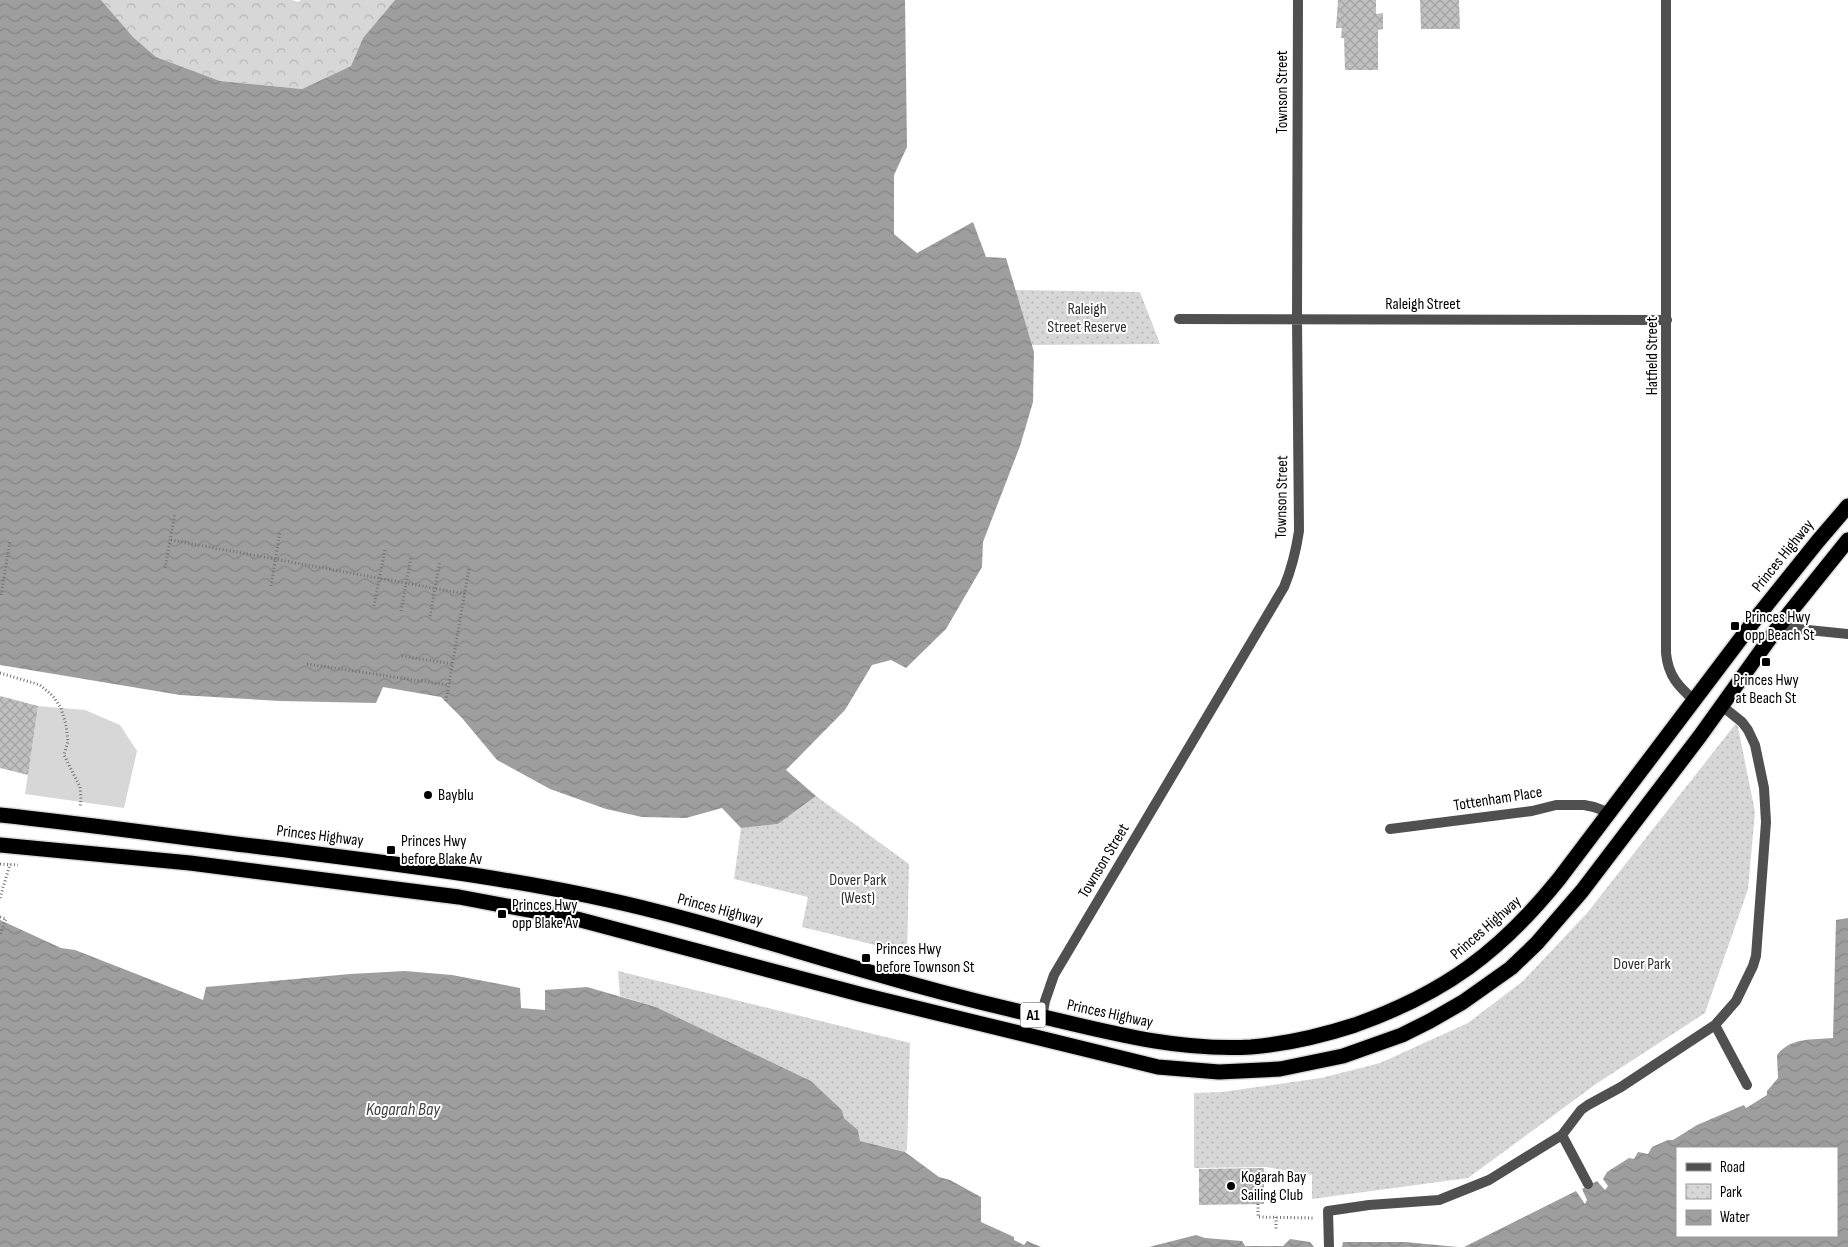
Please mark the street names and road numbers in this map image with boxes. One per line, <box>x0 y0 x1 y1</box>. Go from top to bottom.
street label: Townson Street <box>1273 50 1292 134</box>
street label: Raleigh Street <box>1385 295 1461 314</box>
street label: Hatfield Street <box>1643 317 1662 395</box>
street label: Townson Street <box>1272 455 1292 539</box>
street label: Princes Highway <box>1748 516 1818 596</box>
street label: Tottenham Place <box>1452 783 1544 815</box>
street label: Townson Street <box>1074 820 1134 902</box>
street label: Princes Highway <box>275 821 365 851</box>
street label: Princes Highway <box>675 889 765 931</box>
street label: Princes Highway <box>1447 892 1525 964</box>
street label: Princes Highway <box>1065 996 1155 1032</box>
road number: A1 <box>1020 1002 1046 1028</box>

